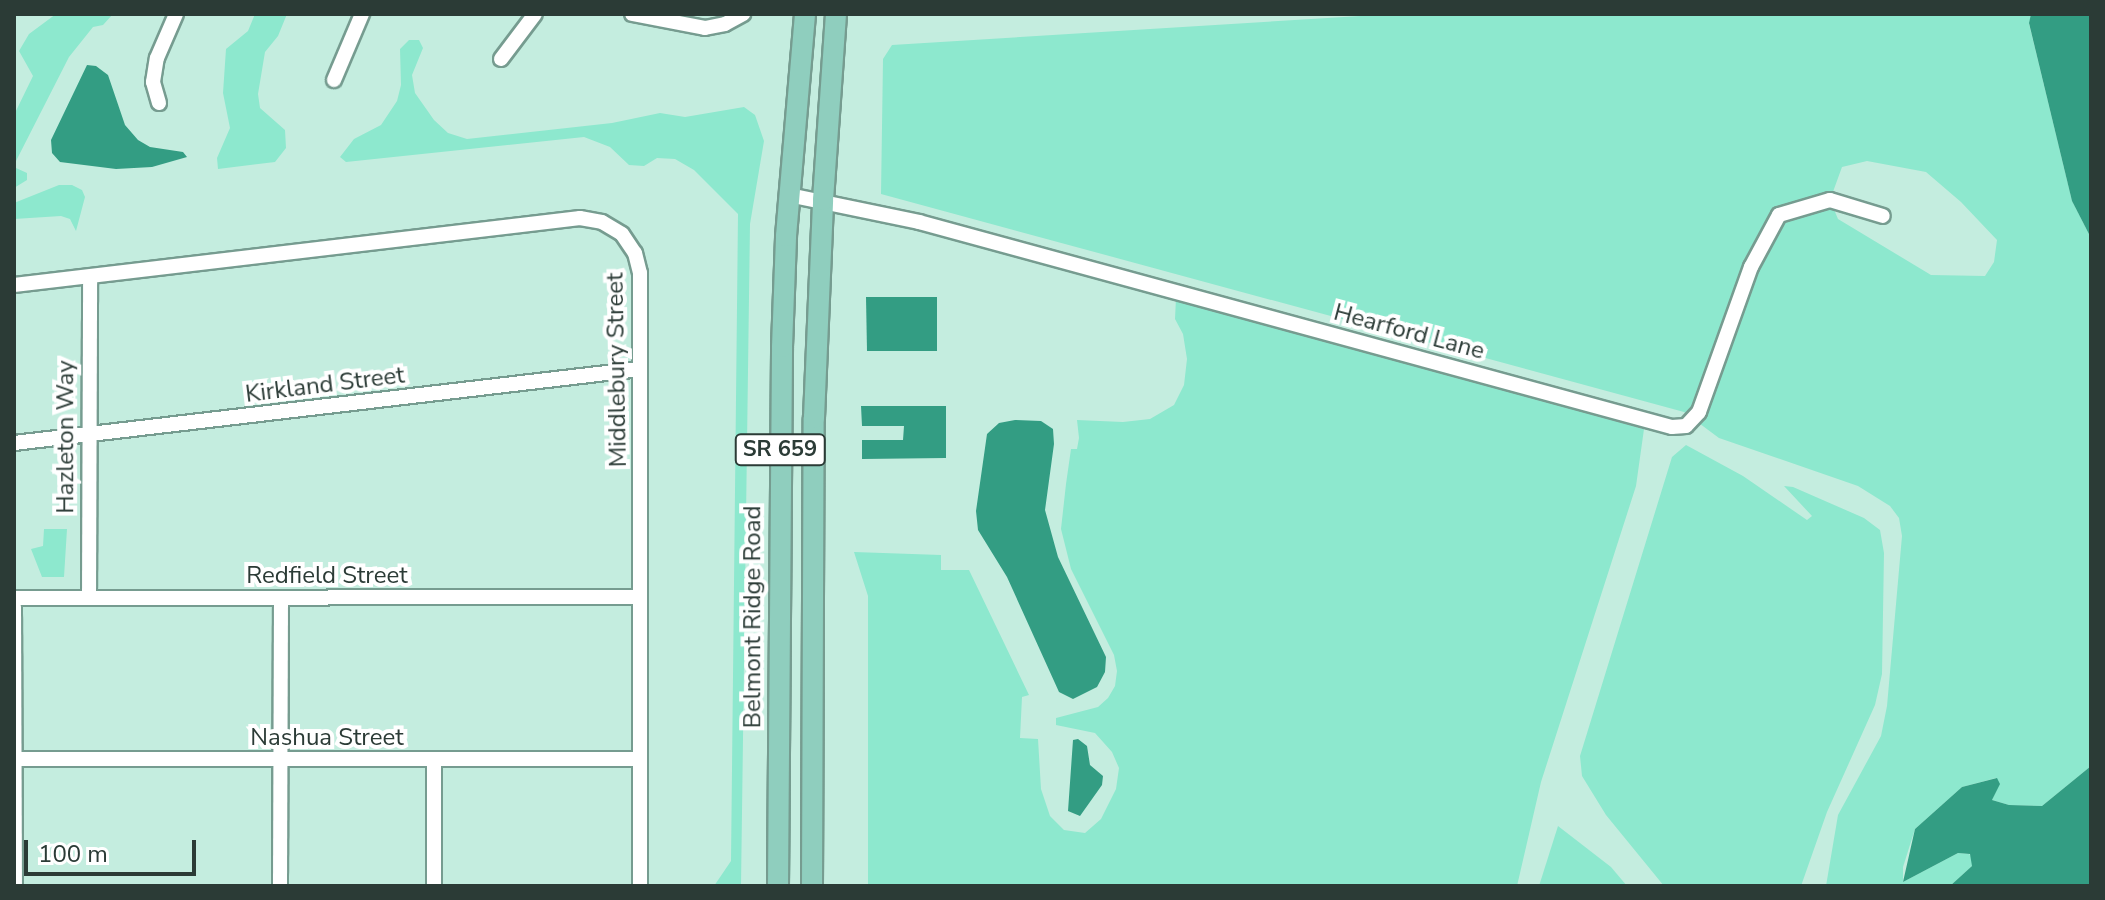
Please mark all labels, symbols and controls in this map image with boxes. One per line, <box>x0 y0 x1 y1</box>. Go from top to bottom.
street label: Middlebury Street <box>601 272 633 468</box>
street label: Hearford Lane <box>1331 298 1487 366</box>
street label: Hazleton Way <box>52 360 80 514</box>
street label: Kirkland Street <box>244 361 406 409</box>
road number: SR 659 <box>734 432 826 468</box>
street label: Belmont Ridge Road <box>739 506 767 728</box>
street label: Redfield Street <box>246 562 408 590</box>
street label: Nashua Street <box>250 724 404 752</box>
scale bar <box>28 824 200 874</box>
text: 100 m <box>38 838 108 870</box>

